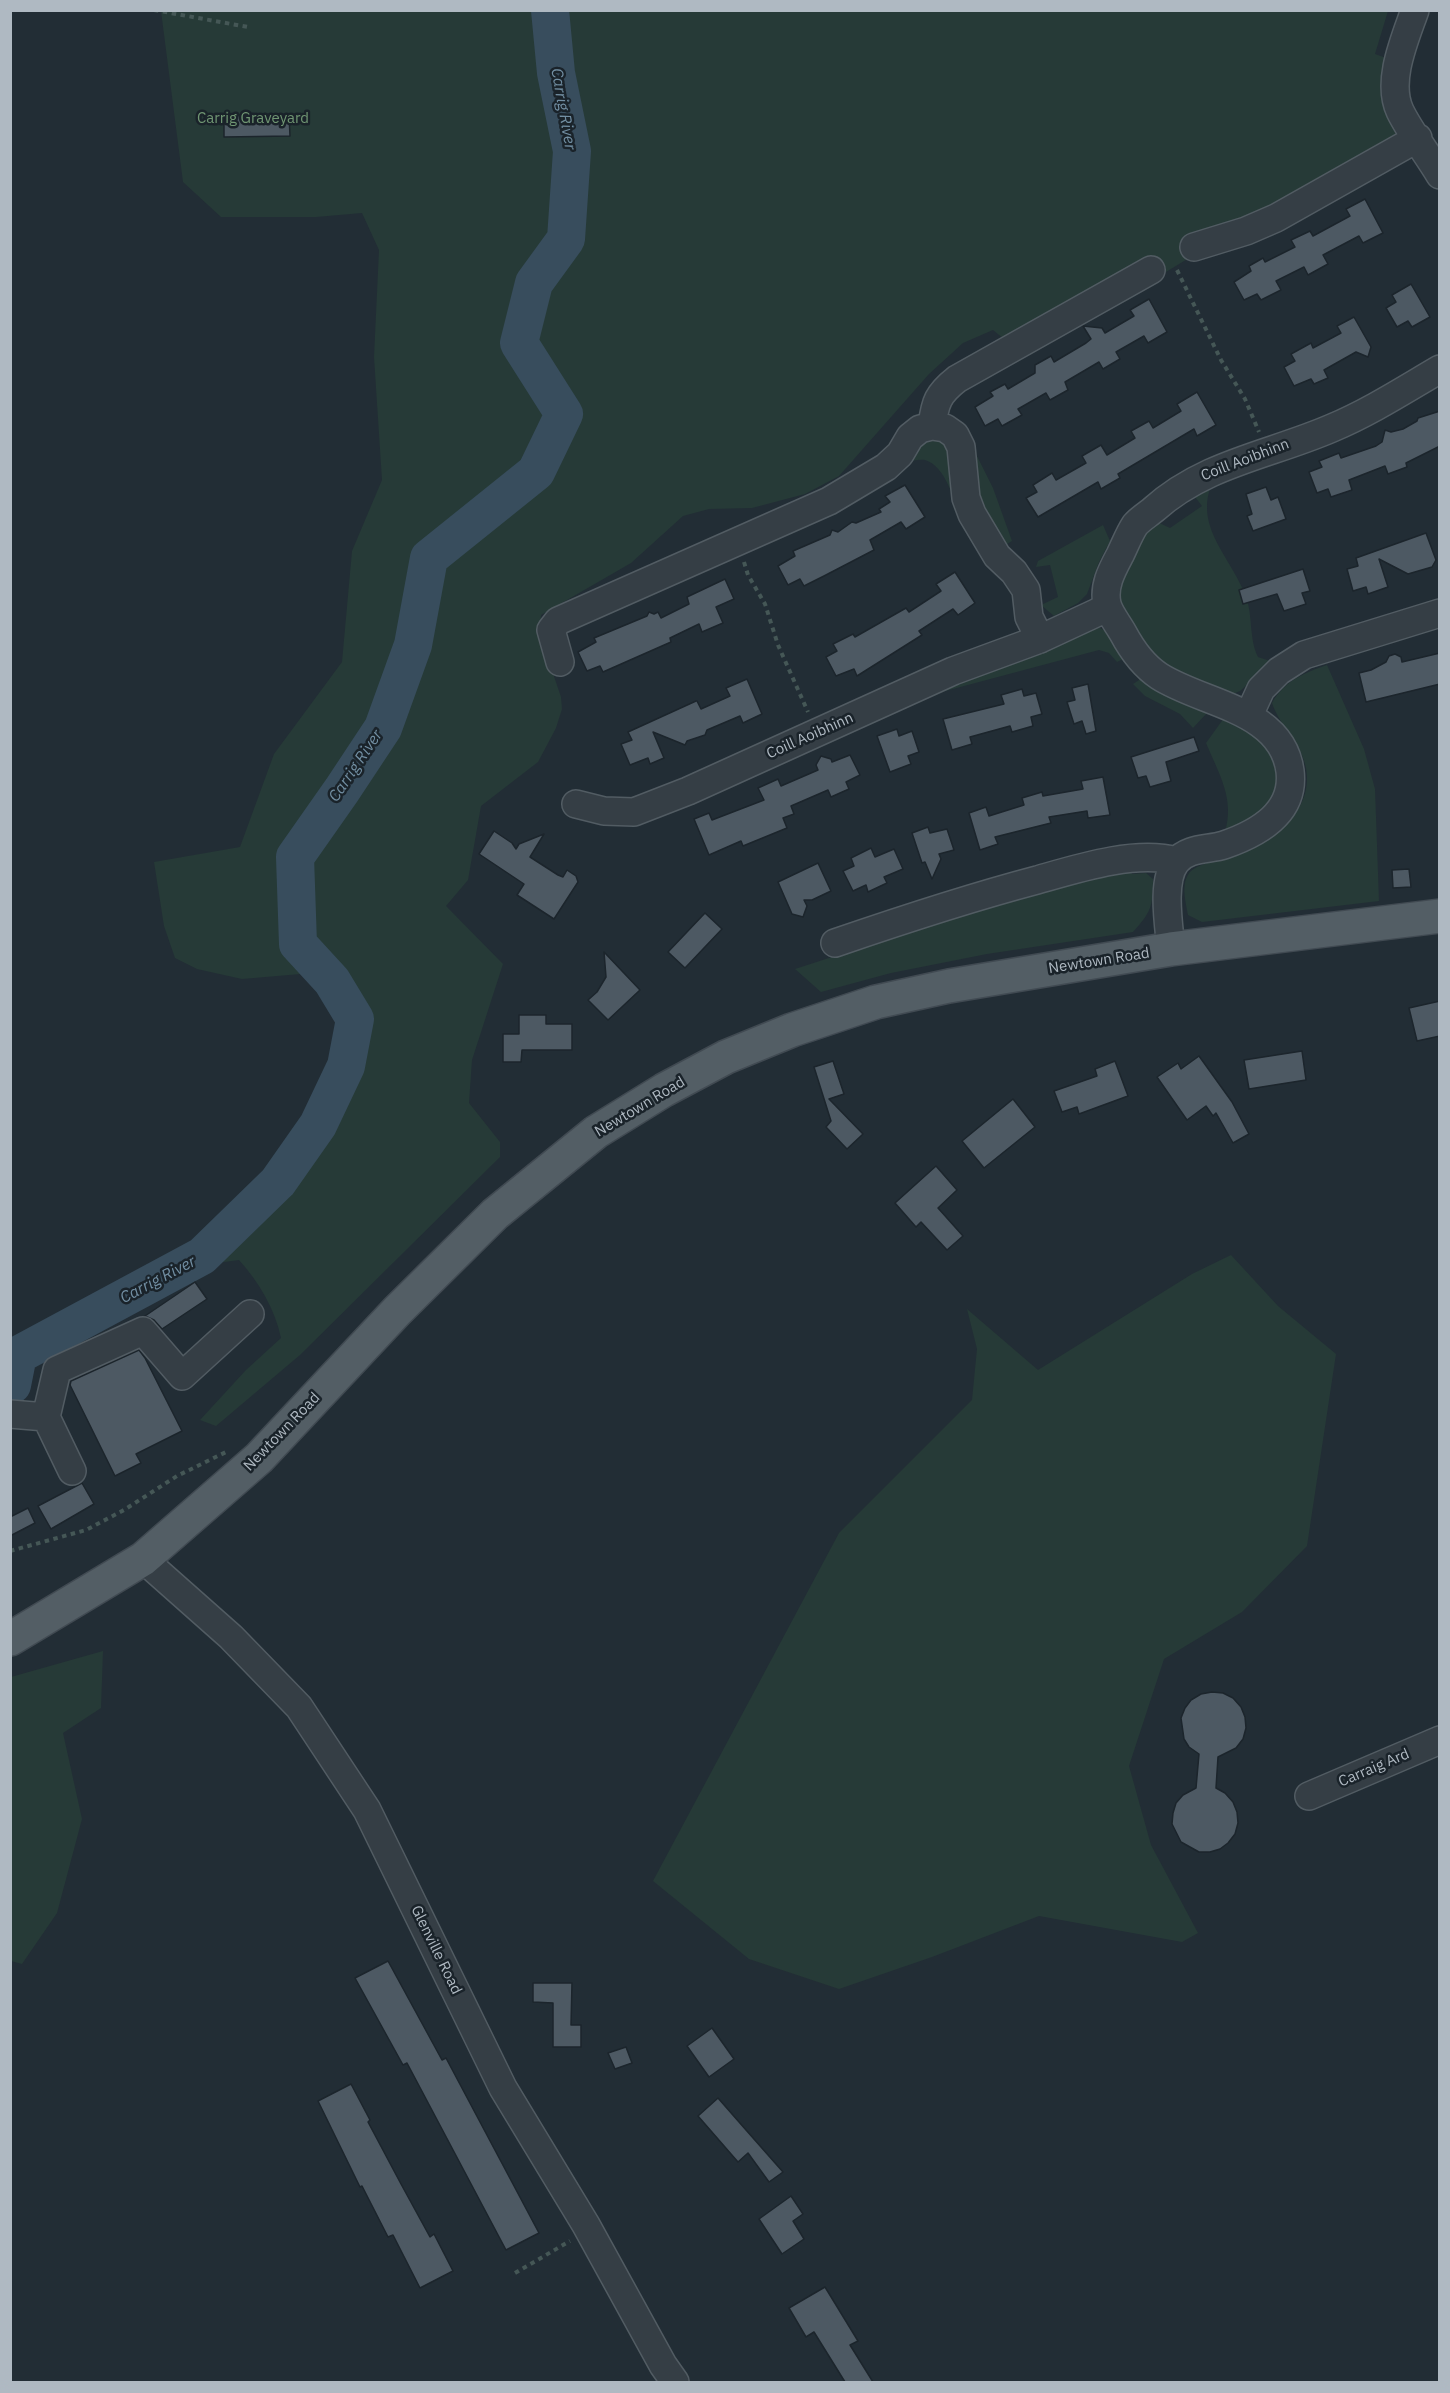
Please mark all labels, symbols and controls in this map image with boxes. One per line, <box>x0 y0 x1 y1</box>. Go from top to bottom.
water label: Carrig River <box>546 67 580 151</box>
park label: Carrig Graveyard <box>197 110 309 128</box>
street label: Coill Aoibhinn <box>1198 435 1292 485</box>
street label: Coill Aoibhinn <box>764 709 856 763</box>
water label: Carrig River <box>325 726 387 806</box>
street label: Newtown Road <box>1047 944 1151 978</box>
street label: Newtown Road <box>592 1073 688 1141</box>
water label: Carrig River <box>117 1252 199 1308</box>
street label: Newtown Road <box>240 1389 324 1475</box>
street label: Carraig Ard <box>1336 1745 1412 1791</box>
street label: Glenville Road <box>407 1903 465 1997</box>

